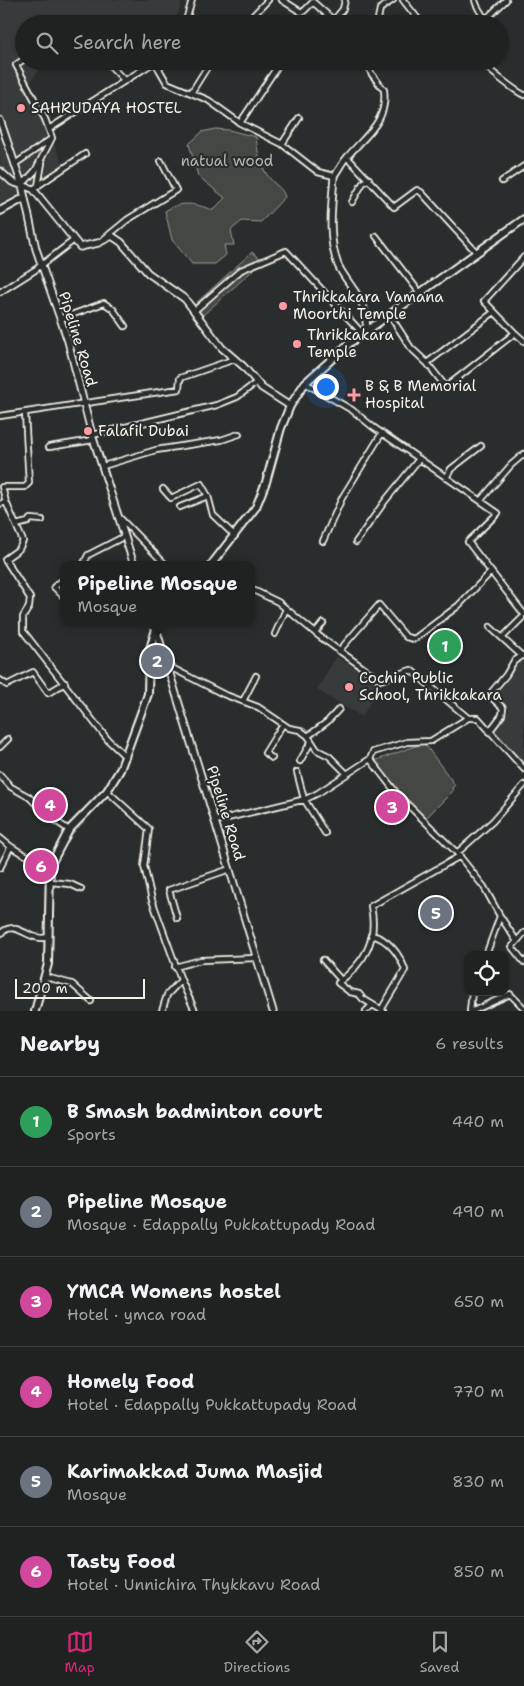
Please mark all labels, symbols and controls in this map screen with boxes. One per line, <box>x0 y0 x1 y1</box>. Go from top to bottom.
search box <box>15 15 509 70</box>
icon: search <box>33 29 61 57</box>
text: Search here <box>73 30 182 55</box>
place label: SAHRUDAYA HOSTEL <box>31 98 182 118</box>
marker: SAHRUDAYA HOSTEL <box>15 102 27 114</box>
park label: natual wood <box>181 151 274 171</box>
place label: Thrikkakara Vamana Moorthi Temple <box>293 287 444 324</box>
street label: Pipeline Road <box>54 289 102 389</box>
marker: Thrikkakara Vamana Moorthi Temple <box>277 300 289 312</box>
place label: Thrikkakara Temple <box>307 325 394 362</box>
marker: Thrikkakara Temple <box>291 338 303 350</box>
your location <box>313 374 339 400</box>
place label: B & B Memorial Hospital <box>365 376 477 413</box>
marker: B & B Memorial Hospital <box>347 388 361 402</box>
place label: Falafil Dubai <box>98 421 189 441</box>
marker: Falafil Dubai <box>82 425 94 437</box>
popup <box>60 561 255 626</box>
text: Pipeline Mosque <box>77 571 238 596</box>
text: Mosque <box>77 596 137 617</box>
pin: 1 <box>429 627 461 665</box>
pin: 2 <box>141 642 173 680</box>
place label: Cochin Public School, Thrikkakara <box>359 668 502 705</box>
marker: Cochin Public School, Thrikkakara <box>343 681 355 693</box>
street label: Pipeline Road <box>202 763 250 863</box>
pin: 4 <box>34 786 66 824</box>
pin: 3 <box>376 788 408 826</box>
pin: 6 <box>25 847 57 885</box>
pin: 5 <box>420 894 452 932</box>
map controls <box>464 951 509 996</box>
button: locate <box>464 951 509 996</box>
scale bar <box>15 976 145 999</box>
text: 200 m <box>22 979 68 997</box>
text: Nearby <box>20 1030 100 1058</box>
text: 6 results <box>435 1033 504 1054</box>
text: B Smash badminton court <box>67 1099 322 1124</box>
text: 1 <box>32 1111 40 1132</box>
text: 440 m <box>452 1111 504 1132</box>
text: Sports <box>67 1124 116 1145</box>
text: Pipeline Mosque <box>67 1189 227 1214</box>
text: 2 <box>30 1201 42 1222</box>
text: 490 m <box>452 1201 504 1222</box>
text: Mosque · Edappally Pukkattupady Road <box>67 1214 375 1235</box>
text: YMCA Womens hostel <box>67 1279 281 1304</box>
text: 3 <box>30 1291 42 1312</box>
text: 650 m <box>453 1291 504 1312</box>
text: Hotel · ymca road <box>67 1304 206 1325</box>
text: Homely Food <box>67 1369 194 1394</box>
text: 4 <box>30 1381 42 1402</box>
text: 770 m <box>452 1381 504 1402</box>
text: Hotel · Edappally Pukkattupady Road <box>67 1394 357 1415</box>
text: Karimakkad Juma Masjid <box>67 1459 323 1484</box>
text: 5 <box>31 1471 41 1492</box>
text: 830 m <box>452 1471 504 1492</box>
text: Mosque <box>67 1484 127 1505</box>
text: Tasty Food <box>67 1549 176 1574</box>
text: 6 <box>30 1561 42 1582</box>
text: 850 m <box>453 1561 504 1582</box>
text: Hotel · Unnichira Thykkavu Road <box>67 1574 320 1595</box>
tab: Map <box>65 1628 95 1676</box>
tab: Directions <box>224 1628 290 1676</box>
tab: Saved <box>420 1628 459 1676</box>

